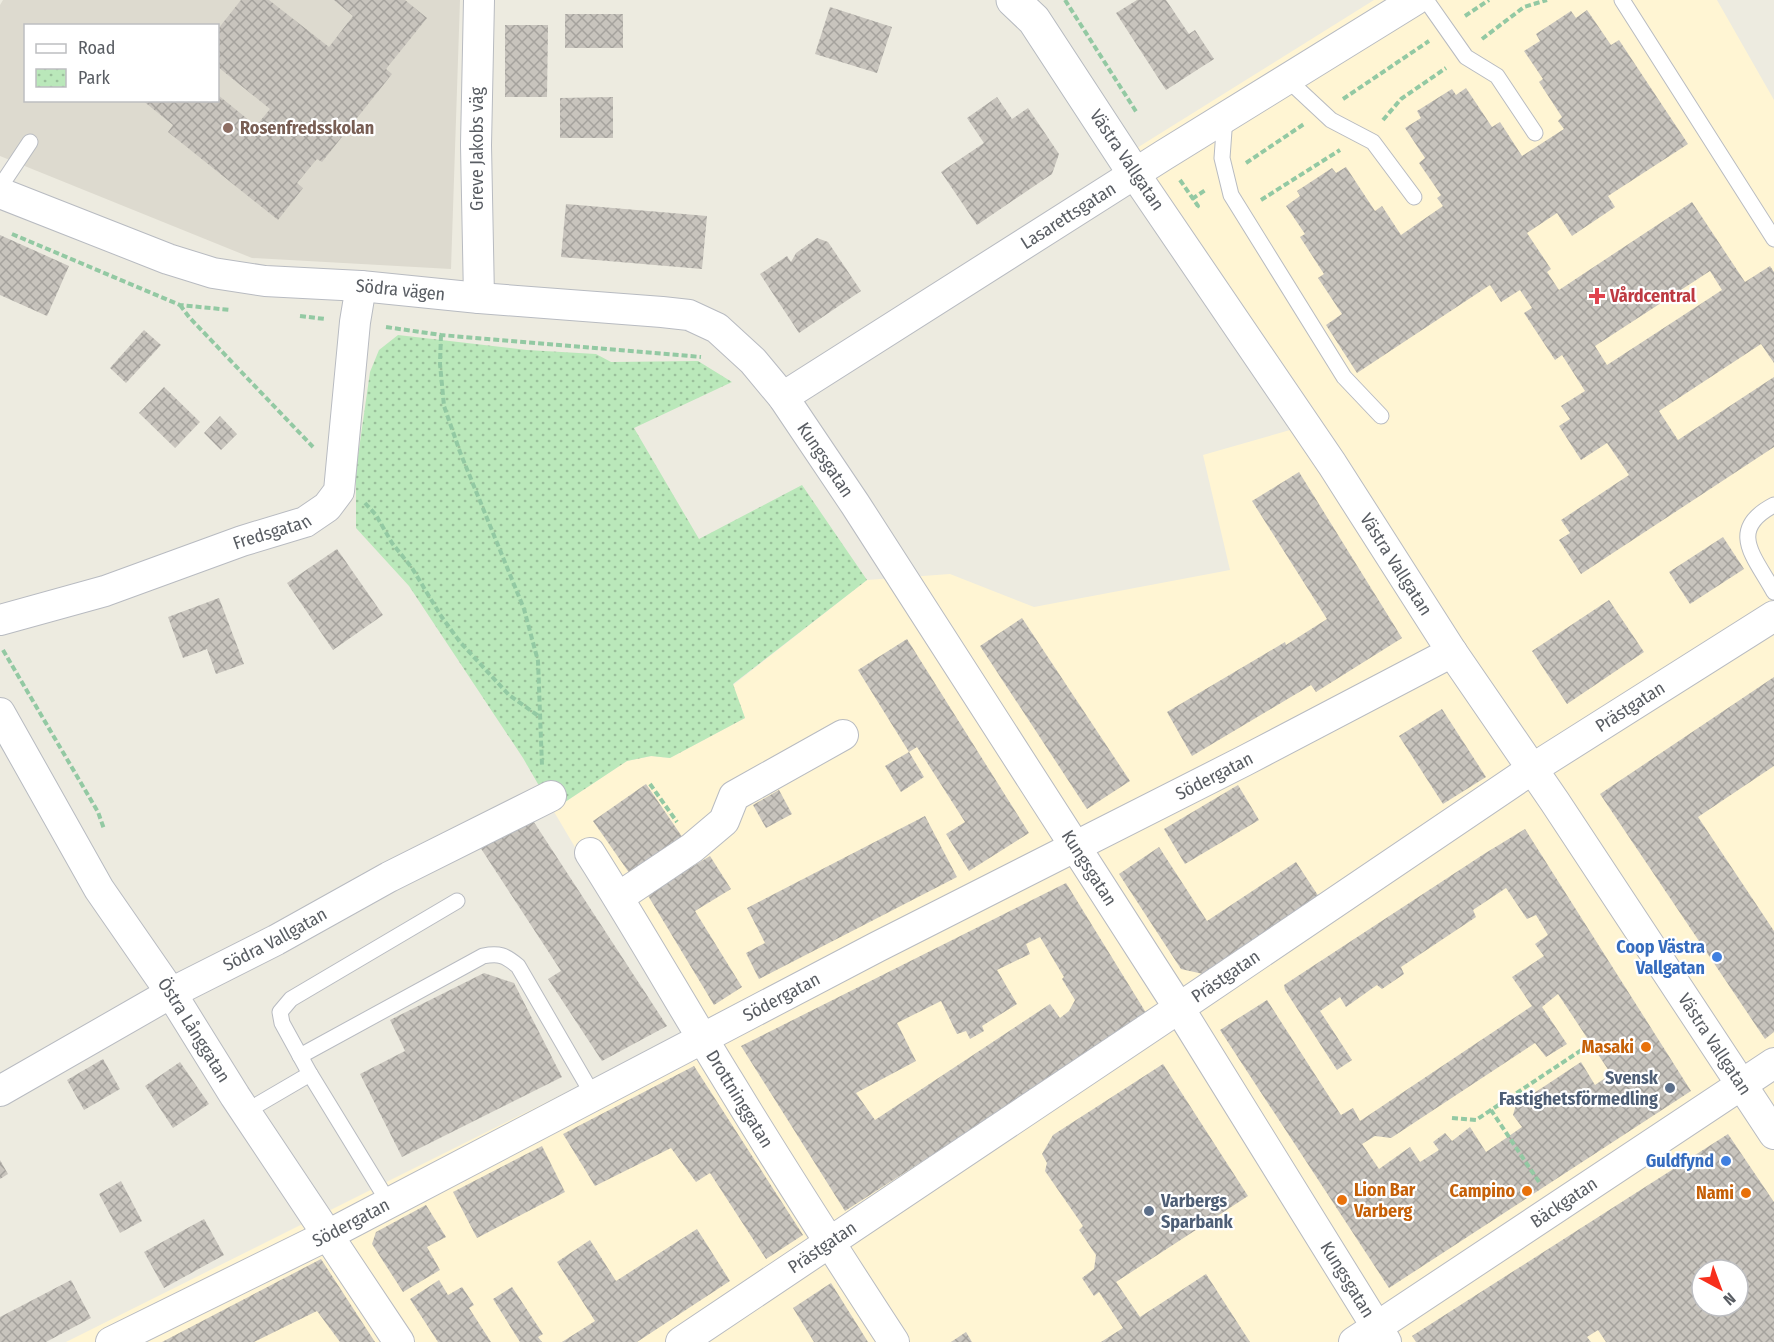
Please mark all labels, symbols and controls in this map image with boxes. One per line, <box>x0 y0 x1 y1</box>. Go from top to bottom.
legend <box>24 24 219 102</box>
text: Road <box>78 37 115 59</box>
text: Park <box>78 67 111 89</box>
street label: Greve Jakobs väg <box>466 87 488 211</box>
street label: Västra Vallgatan <box>1085 105 1169 215</box>
place label: Rosenfredsskolan <box>240 117 374 139</box>
marker: Rosenfredsskolan <box>221 121 235 135</box>
street label: Lasarettsgatan <box>1017 177 1120 254</box>
street label: Södra vägen <box>355 275 446 305</box>
place label: Vårdcentral <box>1609 285 1696 307</box>
marker: Vårdcentral <box>1588 287 1606 305</box>
street label: Kungsgatan <box>792 418 858 501</box>
street label: Västra Vallgatan <box>1355 509 1437 620</box>
street label: Fredsgatan <box>230 510 316 554</box>
street label: Prästgatan <box>1591 677 1669 737</box>
street label: Södergatan <box>1172 747 1257 805</box>
street label: Kungsgatan <box>1057 826 1121 910</box>
street label: Södra Vallgatan <box>219 903 331 976</box>
place label: Coop Västra Vallgatan <box>1616 936 1705 979</box>
street label: Prästgatan <box>1187 945 1264 1007</box>
marker: Coop Västra Vallgatan <box>1710 950 1724 964</box>
street label: Södergatan <box>739 968 824 1026</box>
street label: Östra Långgatan <box>153 973 235 1087</box>
street label: Västra Vallgatan <box>1673 989 1756 1099</box>
place label: Masaki <box>1582 1036 1634 1058</box>
marker: Masaki <box>1639 1040 1653 1054</box>
street label: Drottninggatan <box>701 1046 778 1152</box>
place label: Svensk Fastighetsförmedling <box>1499 1067 1659 1110</box>
marker: Svensk Fastighetsförmedling <box>1663 1081 1677 1095</box>
place label: Guldfynd <box>1646 1150 1714 1172</box>
marker: Guldfynd <box>1719 1154 1733 1168</box>
street label: Bäckgatan <box>1526 1172 1602 1233</box>
place label: Lion Bar Varberg <box>1353 1179 1416 1222</box>
place label: Campino <box>1450 1180 1515 1202</box>
place label: Nami <box>1696 1182 1734 1204</box>
marker: Campino <box>1520 1184 1534 1198</box>
marker: Nami <box>1739 1186 1753 1200</box>
place label: Varbergs Sparbank <box>1160 1190 1234 1233</box>
marker: Lion Bar Varberg <box>1335 1193 1349 1207</box>
street label: Södergatan <box>309 1194 393 1252</box>
marker: Varbergs Sparbank <box>1142 1204 1156 1218</box>
street label: Prästgatan <box>784 1216 861 1278</box>
street label: Kungsgatan <box>1316 1238 1379 1322</box>
north arrow <box>1690 1258 1750 1318</box>
text: N <box>1720 1289 1739 1309</box>

